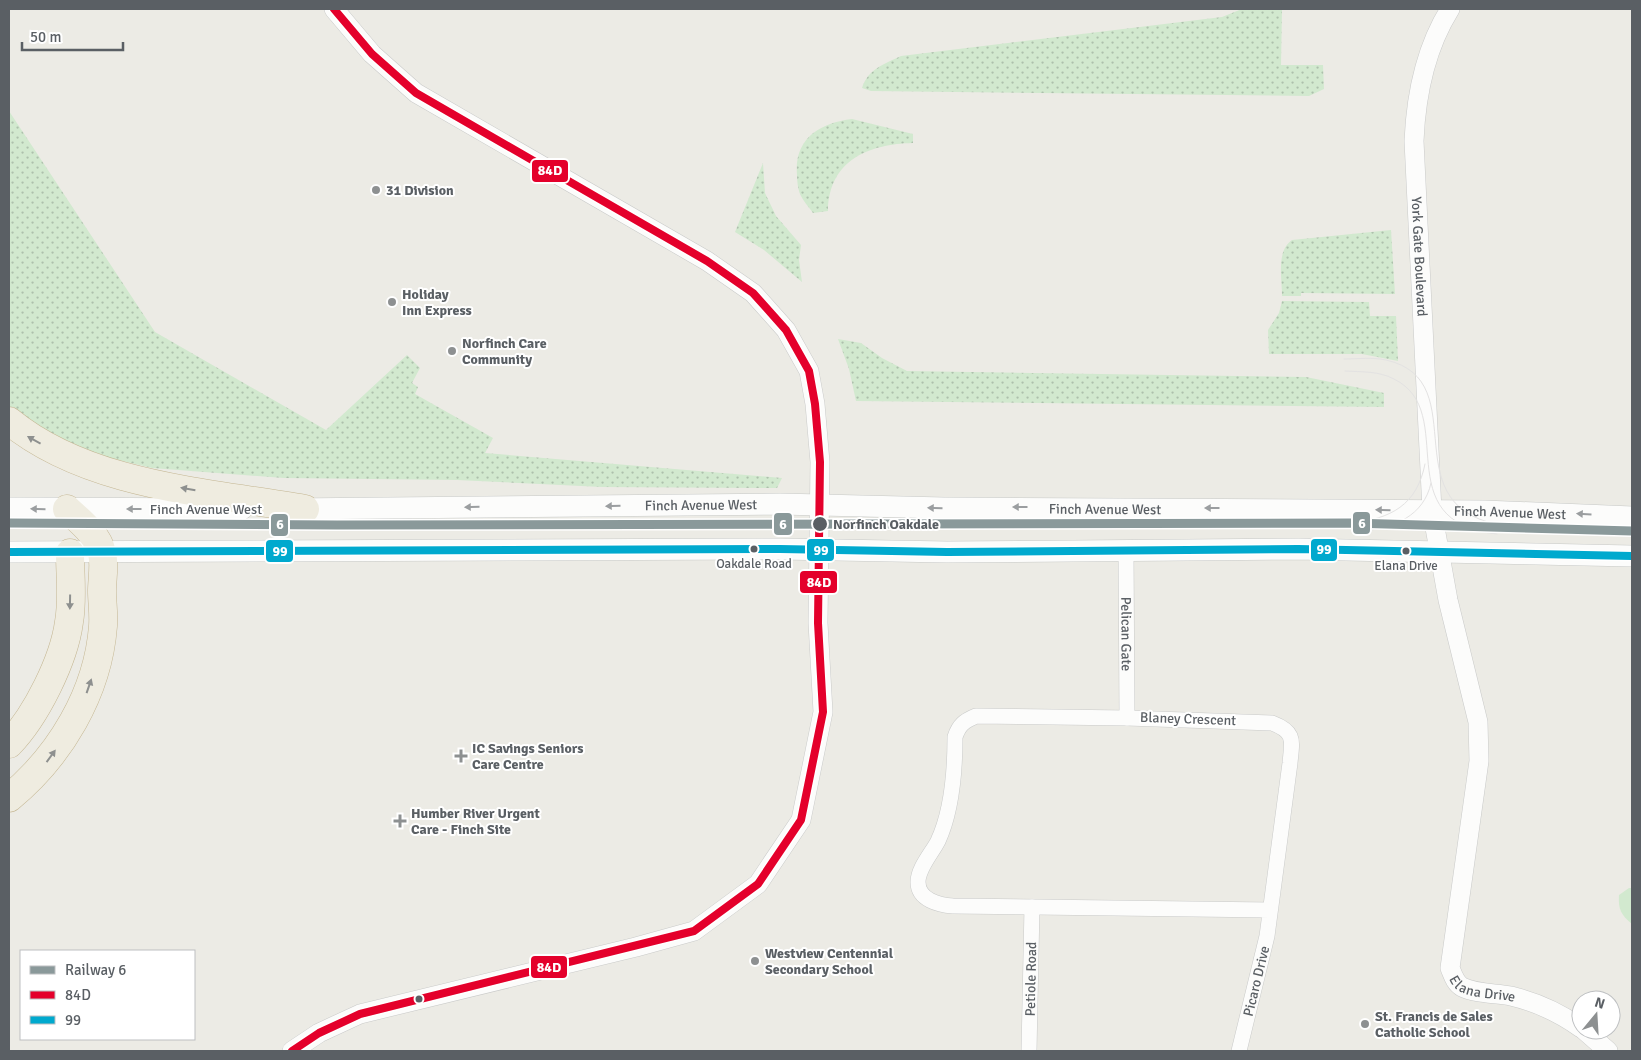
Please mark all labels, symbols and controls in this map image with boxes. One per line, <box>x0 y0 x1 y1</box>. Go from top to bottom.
scale bar <box>22 20 124 52</box>
text: 50 m <box>30 28 61 46</box>
line badge: 84D <box>531 159 569 183</box>
text: 84D <box>538 162 562 179</box>
place label: 31 Division <box>386 182 454 199</box>
marker: 31 Division <box>370 184 382 196</box>
street label: York Gate Boulevard <box>1408 196 1431 317</box>
place label: Holiday Inn Express <box>402 286 472 319</box>
marker: Holiday Inn Express <box>386 296 398 308</box>
place label: Norfinch Care Community <box>462 335 547 368</box>
marker: Norfinch Care Community <box>446 345 458 357</box>
one-way arrow <box>27 436 42 444</box>
one-way arrow <box>179 484 195 492</box>
street label: Finch Avenue West <box>645 496 757 514</box>
street label: Finch Avenue West <box>1049 500 1161 518</box>
street label: Finch Avenue West <box>150 501 262 518</box>
one-way arrow <box>605 502 621 510</box>
street label: Finch Avenue West <box>1454 502 1566 523</box>
one-way arrow <box>464 503 480 511</box>
one-way arrow <box>1012 503 1028 511</box>
one-way arrow <box>30 504 46 512</box>
one-way arrow <box>927 504 943 512</box>
one-way arrow <box>1203 504 1219 512</box>
one-way arrow <box>125 505 141 513</box>
one-way arrow <box>1375 506 1391 514</box>
one-way arrow <box>1575 509 1591 517</box>
line badge: 6 <box>1352 511 1371 535</box>
line badge: 6 <box>773 512 793 536</box>
line badge: 6 <box>270 513 289 537</box>
marker: Norfinch Oakdale <box>811 515 829 533</box>
text: 6 <box>1358 515 1366 532</box>
text: 6 <box>276 516 284 533</box>
text: 6 <box>779 516 787 533</box>
place label: Norfinch Oakdale <box>833 516 939 533</box>
line badge: 99 <box>806 538 835 562</box>
line badge: 99 <box>1310 538 1338 562</box>
line badge: 99 <box>265 539 294 563</box>
text: 99 <box>1316 541 1332 558</box>
text: 99 <box>813 542 829 559</box>
text: 99 <box>272 543 288 560</box>
marker: Oakdale Road <box>749 544 759 554</box>
marker: Elana Drive <box>1401 546 1411 556</box>
place label: Oakdale Road <box>716 556 792 572</box>
place label: Elana Drive <box>1374 558 1438 574</box>
line badge: 84D <box>799 570 838 594</box>
text: 84D <box>807 574 831 591</box>
one-way arrow <box>66 594 74 610</box>
street label: Pelican Gate <box>1118 597 1135 671</box>
one-way arrow <box>85 678 93 693</box>
street label: Blaney Crescent <box>1140 709 1237 729</box>
place label: IC Savings Seniors Care Centre <box>472 740 583 773</box>
one-way arrow <box>46 749 56 763</box>
marker: IC Savings Seniors Care Centre <box>454 749 468 763</box>
place label: Humber River Urgent Care - Finch Site <box>411 805 540 838</box>
marker: Humber River Urgent Care - Finch Site <box>393 814 407 828</box>
street label: Petiole Road <box>1021 941 1040 1017</box>
street label: Picaro Drive <box>1239 944 1273 1018</box>
place label: Westview Centennial Secondary School <box>765 945 894 978</box>
legend <box>20 950 195 1040</box>
line badge: 84D <box>530 955 568 979</box>
marker: Westview Centennial Secondary School <box>749 955 761 967</box>
text: 84D <box>537 959 561 976</box>
text: Railway 6 <box>65 961 126 979</box>
street label: Elana Drive <box>1446 972 1517 1005</box>
text: 84D <box>65 986 91 1004</box>
north arrow <box>1571 990 1621 1040</box>
unlabelled marker <box>414 994 424 1004</box>
text: N <box>1593 994 1607 1013</box>
place label: St. Francis de Sales Catholic School <box>1375 1008 1493 1041</box>
text: 99 <box>65 1011 81 1029</box>
marker: St. Francis de Sales Catholic School <box>1359 1018 1371 1030</box>

